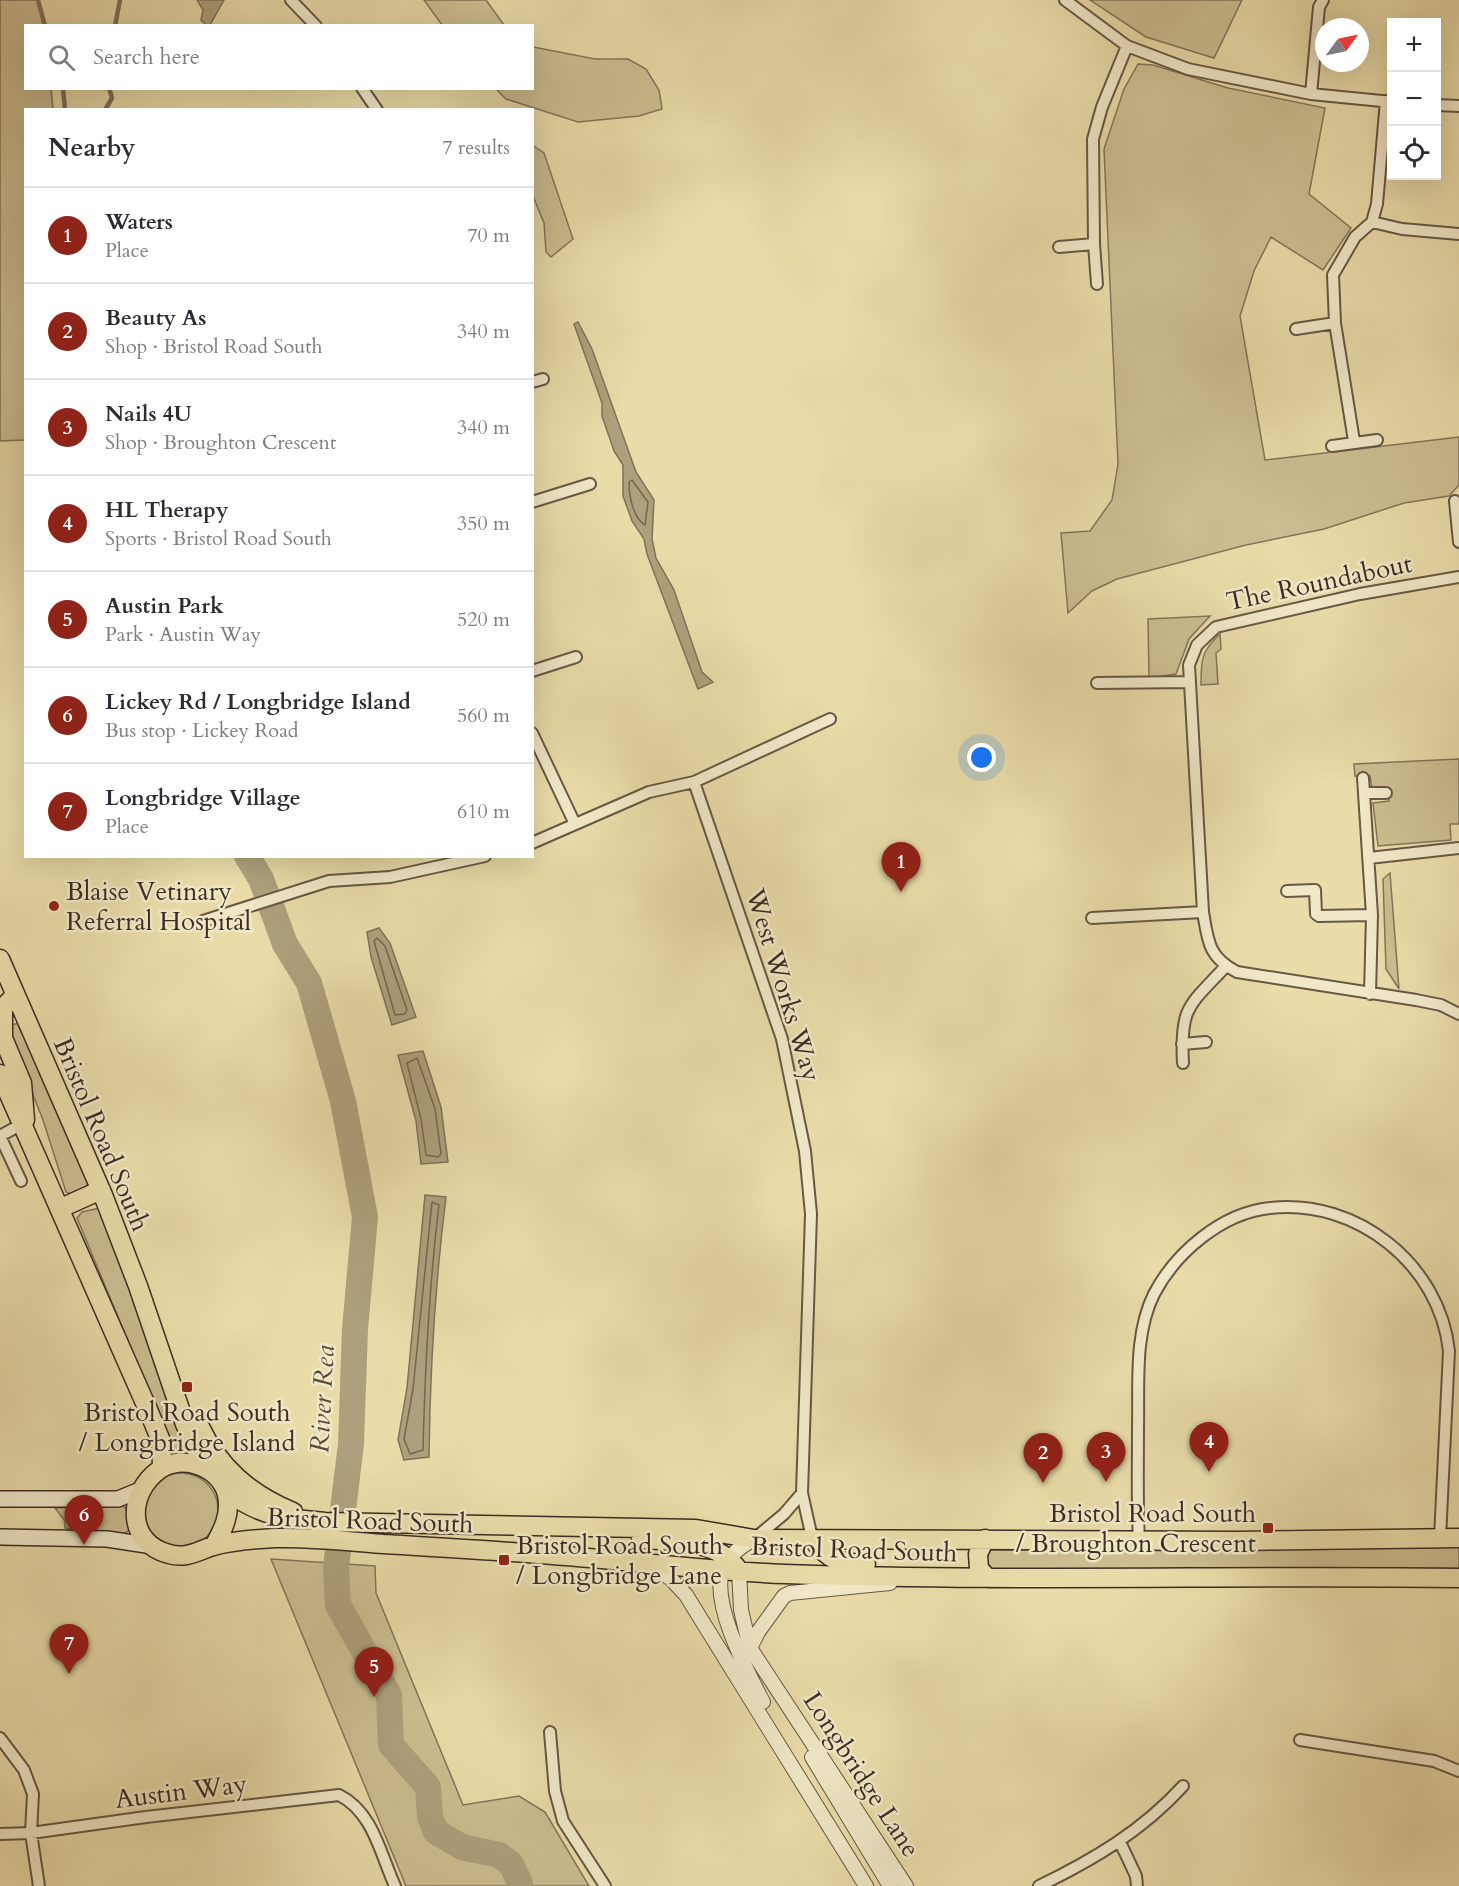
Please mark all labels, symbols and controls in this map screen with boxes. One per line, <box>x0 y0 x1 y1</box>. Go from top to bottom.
north arrow <box>1315 18 1369 72</box>
map controls <box>1387 18 1441 180</box>
button: + <box>1387 18 1441 72</box>
search box <box>24 24 534 90</box>
icon: search <box>45 41 78 74</box>
text: Search here <box>93 42 200 72</box>
button: − <box>1387 72 1441 126</box>
button: locate <box>1387 126 1441 180</box>
text: Nearby <box>48 130 136 165</box>
text: 7 results <box>442 134 510 161</box>
text: Waters <box>105 207 173 237</box>
text: 1 <box>62 222 73 249</box>
text: 70 m <box>467 222 510 249</box>
text: Place <box>105 237 149 264</box>
text: Beauty As <box>105 303 207 333</box>
text: 2 <box>62 318 73 345</box>
text: 340 m <box>457 318 510 345</box>
text: Shop · Bristol Road South <box>105 333 323 360</box>
text: Nails 4U <box>105 399 192 429</box>
text: 3 <box>62 414 73 441</box>
text: 340 m <box>457 414 510 441</box>
text: Shop · Broughton Crescent <box>105 429 336 456</box>
text: HL Therapy <box>105 495 228 525</box>
text: 4 <box>62 510 73 537</box>
text: 350 m <box>457 510 510 537</box>
text: Sports · Bristol Road South <box>105 525 332 552</box>
street label: The Roundabout <box>1223 546 1415 619</box>
text: Austin Park <box>105 591 224 621</box>
text: 5 <box>62 606 73 633</box>
text: 520 m <box>457 606 510 633</box>
text: Park · Austin Way <box>105 621 261 648</box>
text: Lickey Rd / Longbridge Island <box>105 687 411 717</box>
text: 6 <box>62 702 73 729</box>
text: 560 m <box>457 702 510 729</box>
text: Bus stop · Lickey Road <box>105 717 298 744</box>
your location <box>967 743 996 772</box>
text: Longbridge Village <box>105 783 301 813</box>
text: 7 <box>62 798 73 825</box>
text: 610 m <box>457 798 510 825</box>
text: Place <box>105 813 149 840</box>
pin: 1 <box>882 842 920 892</box>
place label: Blaise Vetinary Referral Hospital <box>66 874 251 939</box>
street label: West Works Way <box>737 883 830 1086</box>
marker: Blaise Vetinary Referral Hospital <box>47 899 61 913</box>
street label: Bristol Road South <box>45 1032 158 1236</box>
water label: River Rea <box>301 1344 344 1454</box>
marker: Bristol Road South / Longbridge Island <box>180 1380 194 1394</box>
place label: Bristol Road South / Longbridge Island <box>79 1395 295 1460</box>
pin: 4 <box>1190 1422 1228 1472</box>
pin: 3 <box>1086 1432 1126 1482</box>
pin: 2 <box>1024 1434 1062 1483</box>
pin: 6 <box>64 1496 104 1545</box>
place label: Bristol Road South / Broughton Crescent <box>1016 1496 1256 1561</box>
street label: Bristol Road South <box>266 1499 474 1542</box>
marker: Bristol Road South / Broughton Crescent <box>1261 1521 1275 1535</box>
place label: Bristol Road South / Longbridge Lane <box>516 1528 723 1593</box>
street label: Bristol Road South <box>750 1528 958 1571</box>
marker: Bristol Road South / Longbridge Lane <box>497 1553 511 1567</box>
pin: 7 <box>50 1624 88 1674</box>
pin: 5 <box>354 1648 394 1697</box>
street label: Longbridge Lane <box>795 1685 928 1864</box>
street label: Austin Way <box>113 1766 249 1817</box>

